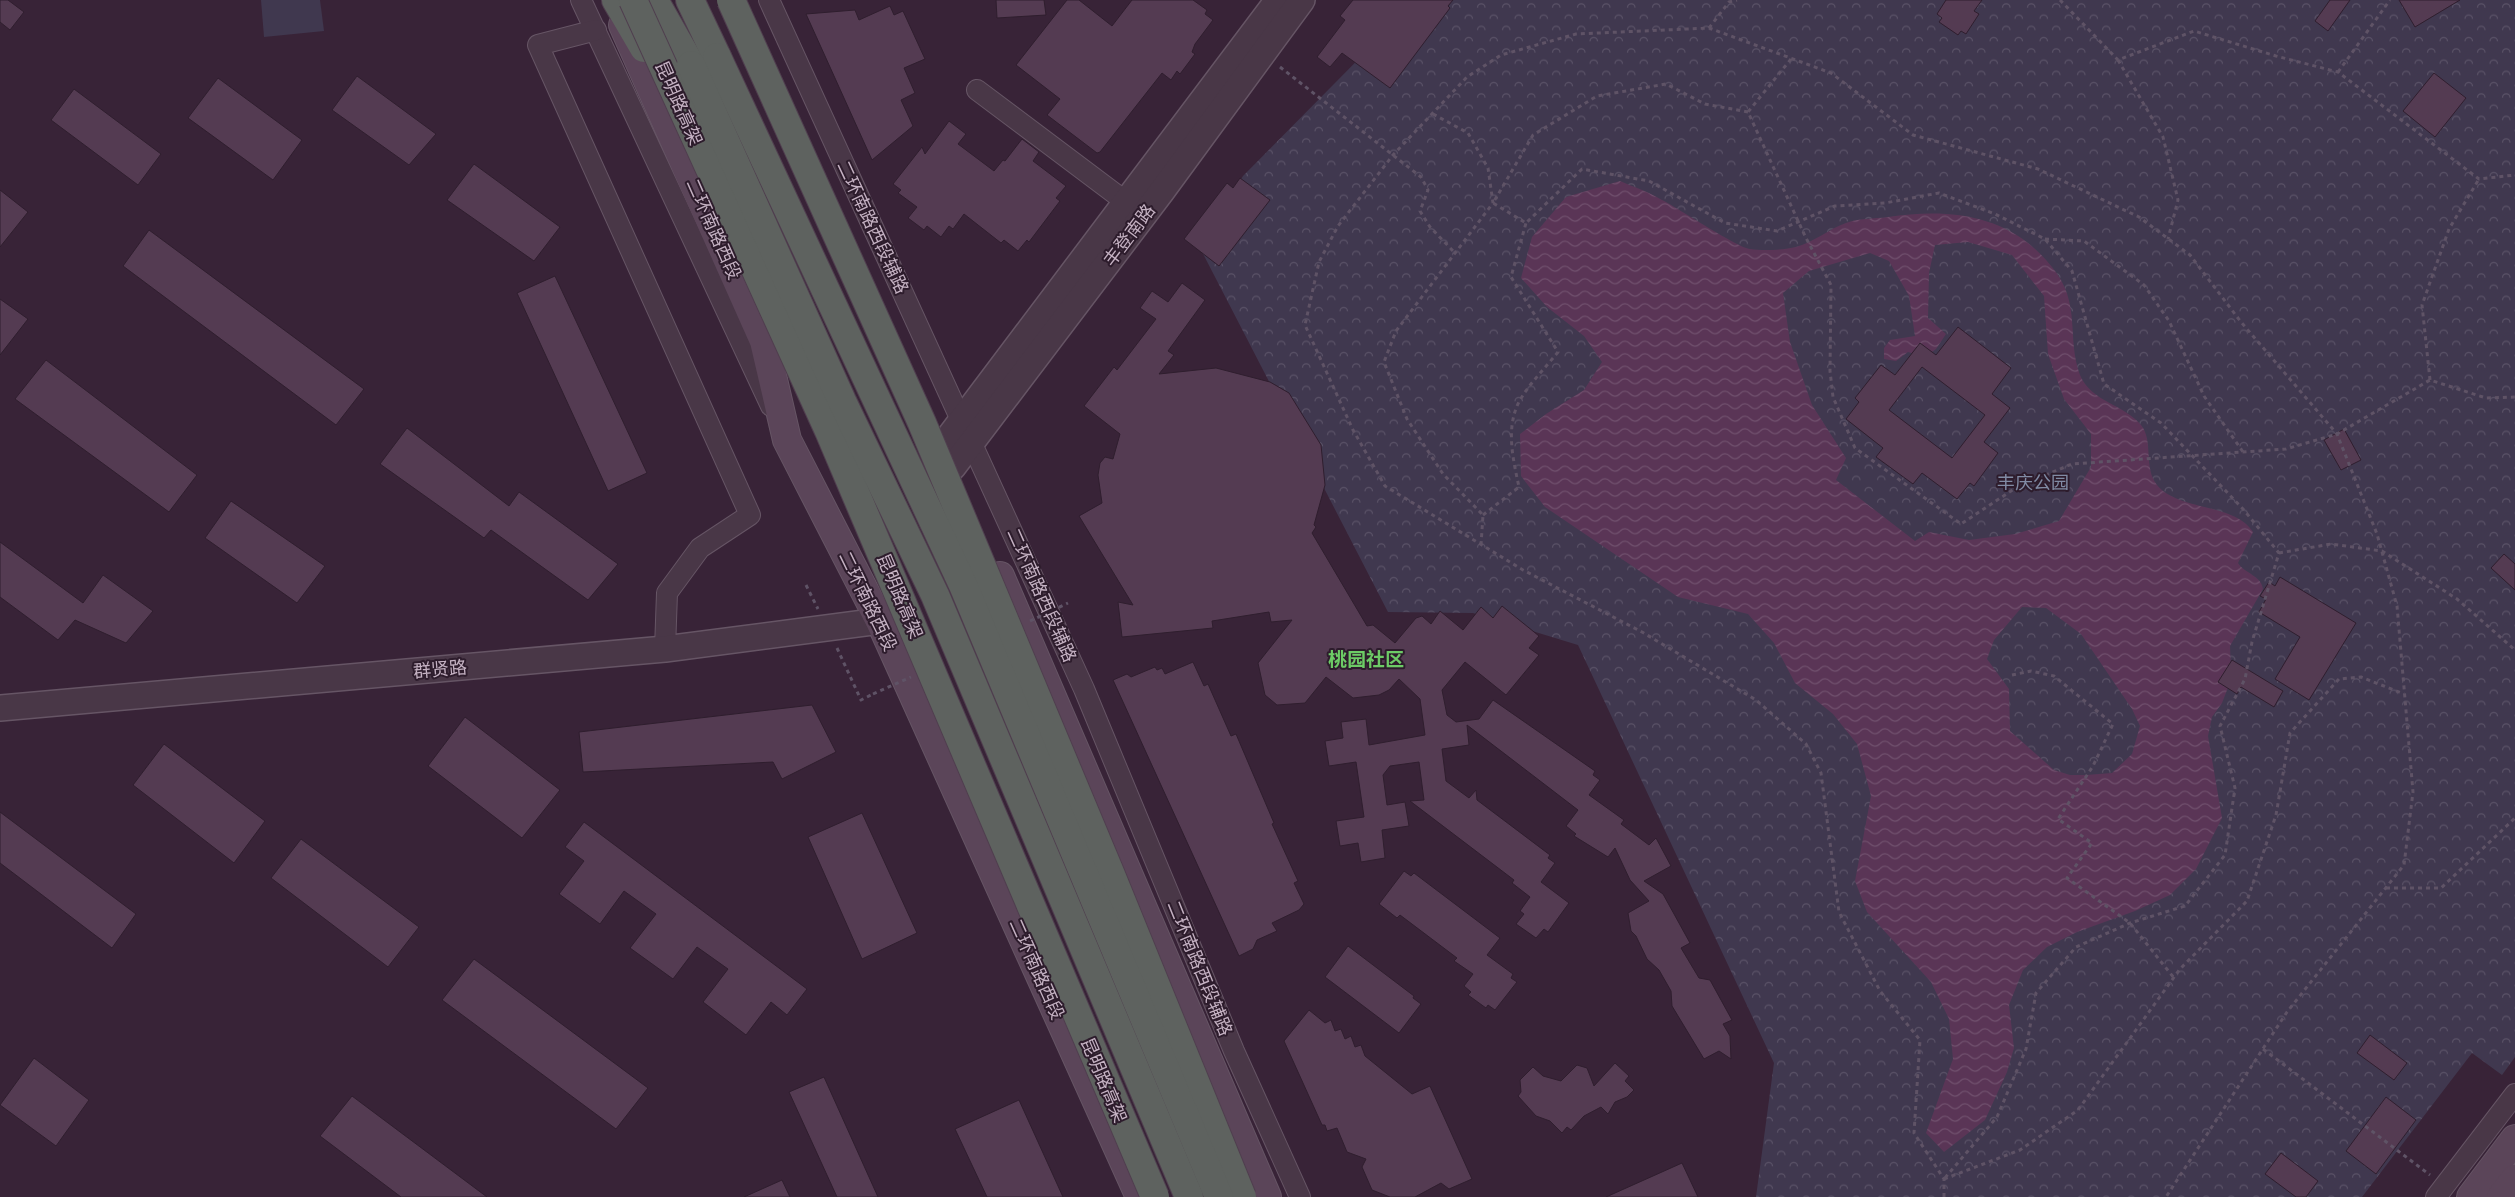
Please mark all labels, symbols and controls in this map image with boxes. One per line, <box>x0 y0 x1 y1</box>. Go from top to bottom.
street label: 昆明路高架 <box>650 57 708 149</box>
street label: 二环南路西段辅路 <box>832 157 914 297</box>
street label: 二环南路西段 <box>682 175 746 283</box>
street label: 丰登南路 <box>1098 199 1160 271</box>
park label: 丰庆公园 <box>1997 471 2069 494</box>
street label: 二环南路西段辅路 <box>1002 525 1082 665</box>
street label: 二环南路西段 <box>834 547 902 655</box>
street label: 昆明路高架 <box>872 550 928 642</box>
district label: 桃园社区 <box>1328 647 1404 671</box>
street label: 群贤路 <box>412 655 468 683</box>
street label: 二环南路西段辅路 <box>1162 897 1238 1039</box>
street label: 二环南路西段 <box>1005 915 1069 1023</box>
street label: 昆明路高架 <box>1076 1034 1132 1126</box>

